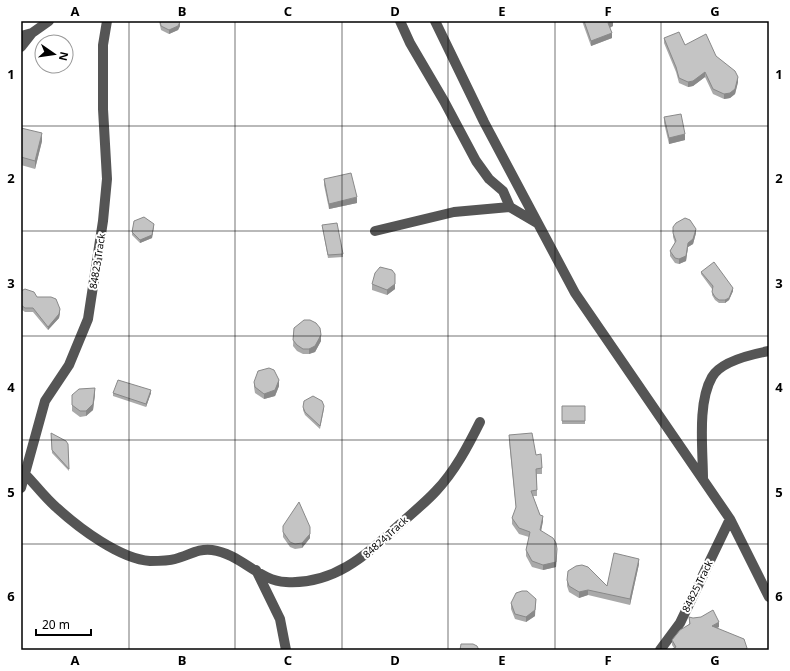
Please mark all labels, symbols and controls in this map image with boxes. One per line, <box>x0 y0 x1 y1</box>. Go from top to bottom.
text: A <box>71 2 80 20</box>
text: B <box>178 2 186 20</box>
text: C <box>284 2 292 20</box>
text: D <box>390 2 400 20</box>
text: E <box>498 2 506 20</box>
text: F <box>604 2 612 20</box>
text: G <box>710 2 720 20</box>
north arrow <box>34 34 74 74</box>
text: N <box>56 50 73 62</box>
text: 1 <box>7 65 15 83</box>
text: 1 <box>775 65 783 83</box>
text: 2 <box>7 169 15 187</box>
text: 2 <box>775 169 783 187</box>
street label: 84823 Track <box>86 232 108 290</box>
text: 3 <box>7 274 15 292</box>
text: 3 <box>775 274 783 292</box>
text: 4 <box>7 378 15 396</box>
text: 4 <box>775 378 783 396</box>
text: 5 <box>7 483 15 501</box>
text: 5 <box>775 483 783 501</box>
street label: 84824 Track <box>360 513 411 561</box>
street label: 84825 Track <box>678 557 716 614</box>
text: 6 <box>7 587 15 605</box>
text: 6 <box>775 587 783 605</box>
scale bar <box>36 611 91 637</box>
text: 20 m <box>42 616 70 633</box>
text: A <box>71 651 80 669</box>
text: B <box>178 651 186 669</box>
text: C <box>284 651 292 669</box>
text: D <box>390 651 400 669</box>
text: E <box>498 651 506 669</box>
text: F <box>604 651 612 669</box>
text: G <box>710 651 720 669</box>

